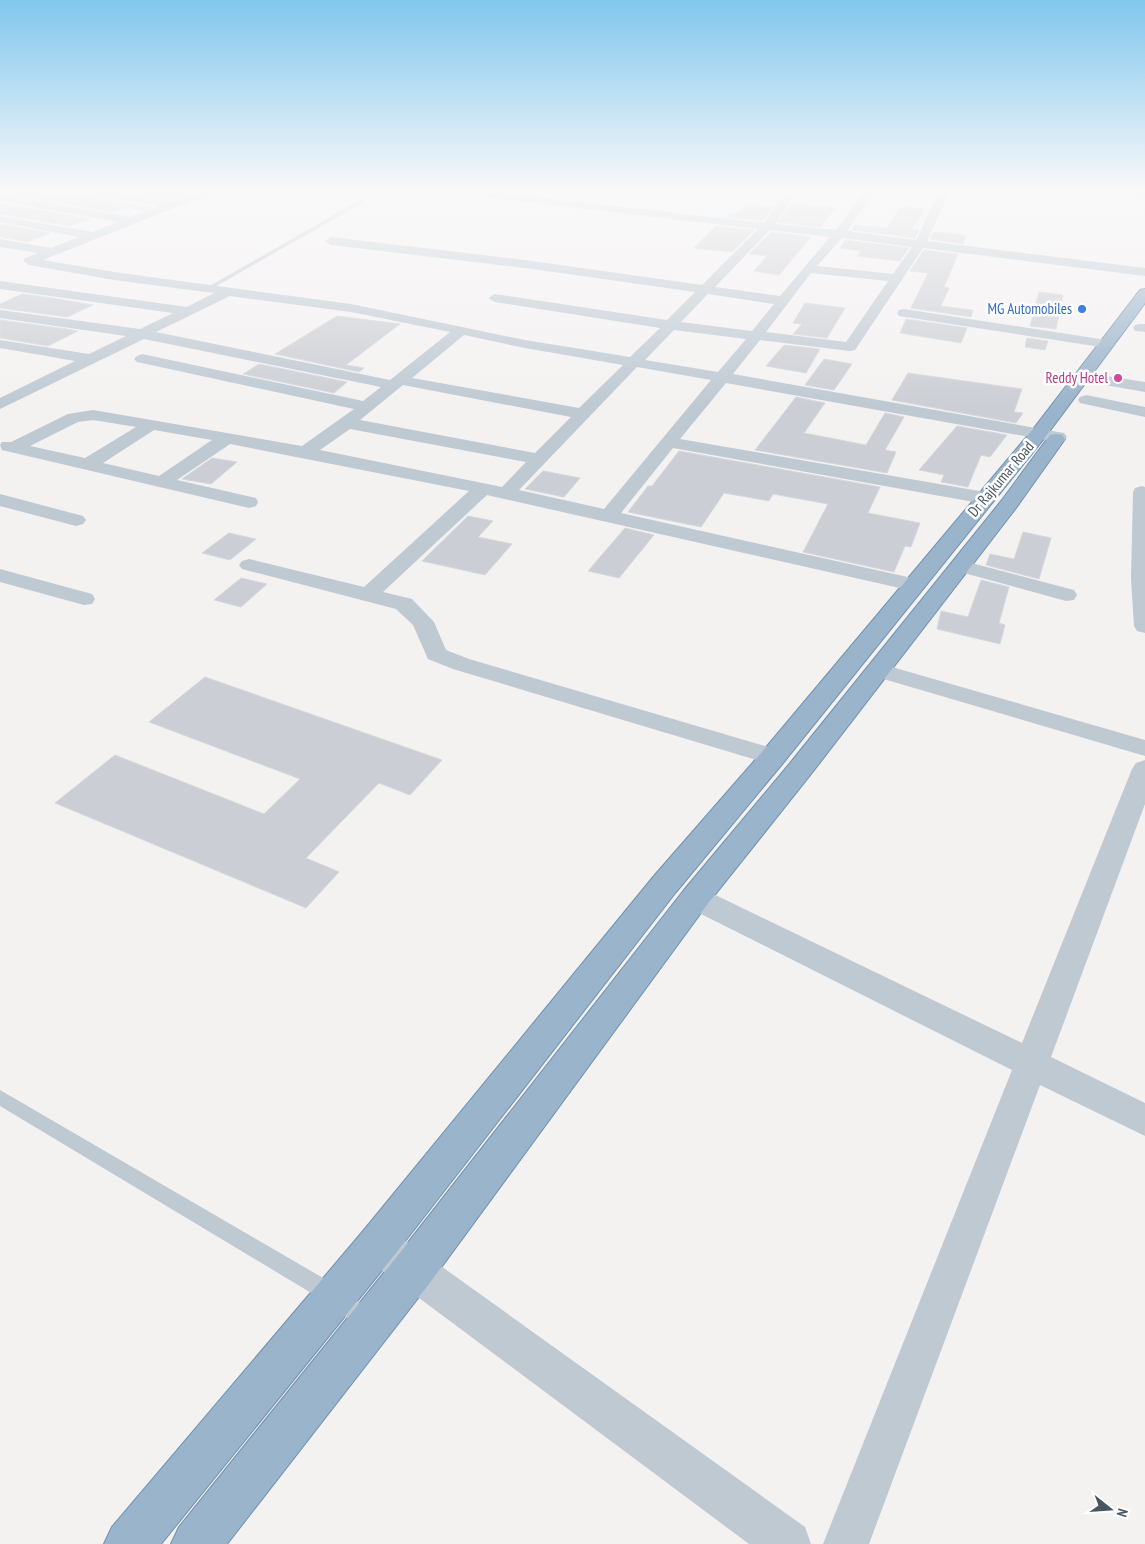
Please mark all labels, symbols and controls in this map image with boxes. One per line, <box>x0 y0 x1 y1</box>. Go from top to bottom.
place label: MG Automobiles <box>987 299 1072 318</box>
marker: MG Automobiles <box>1076 303 1088 315</box>
place label: Reddy Hotel <box>1046 368 1108 387</box>
marker: Reddy Hotel <box>1112 372 1124 384</box>
street label: Dr Rajkumar Road <box>964 437 1038 520</box>
north arrow <box>1085 1484 1135 1534</box>
text: N <box>1113 1507 1132 1519</box>

